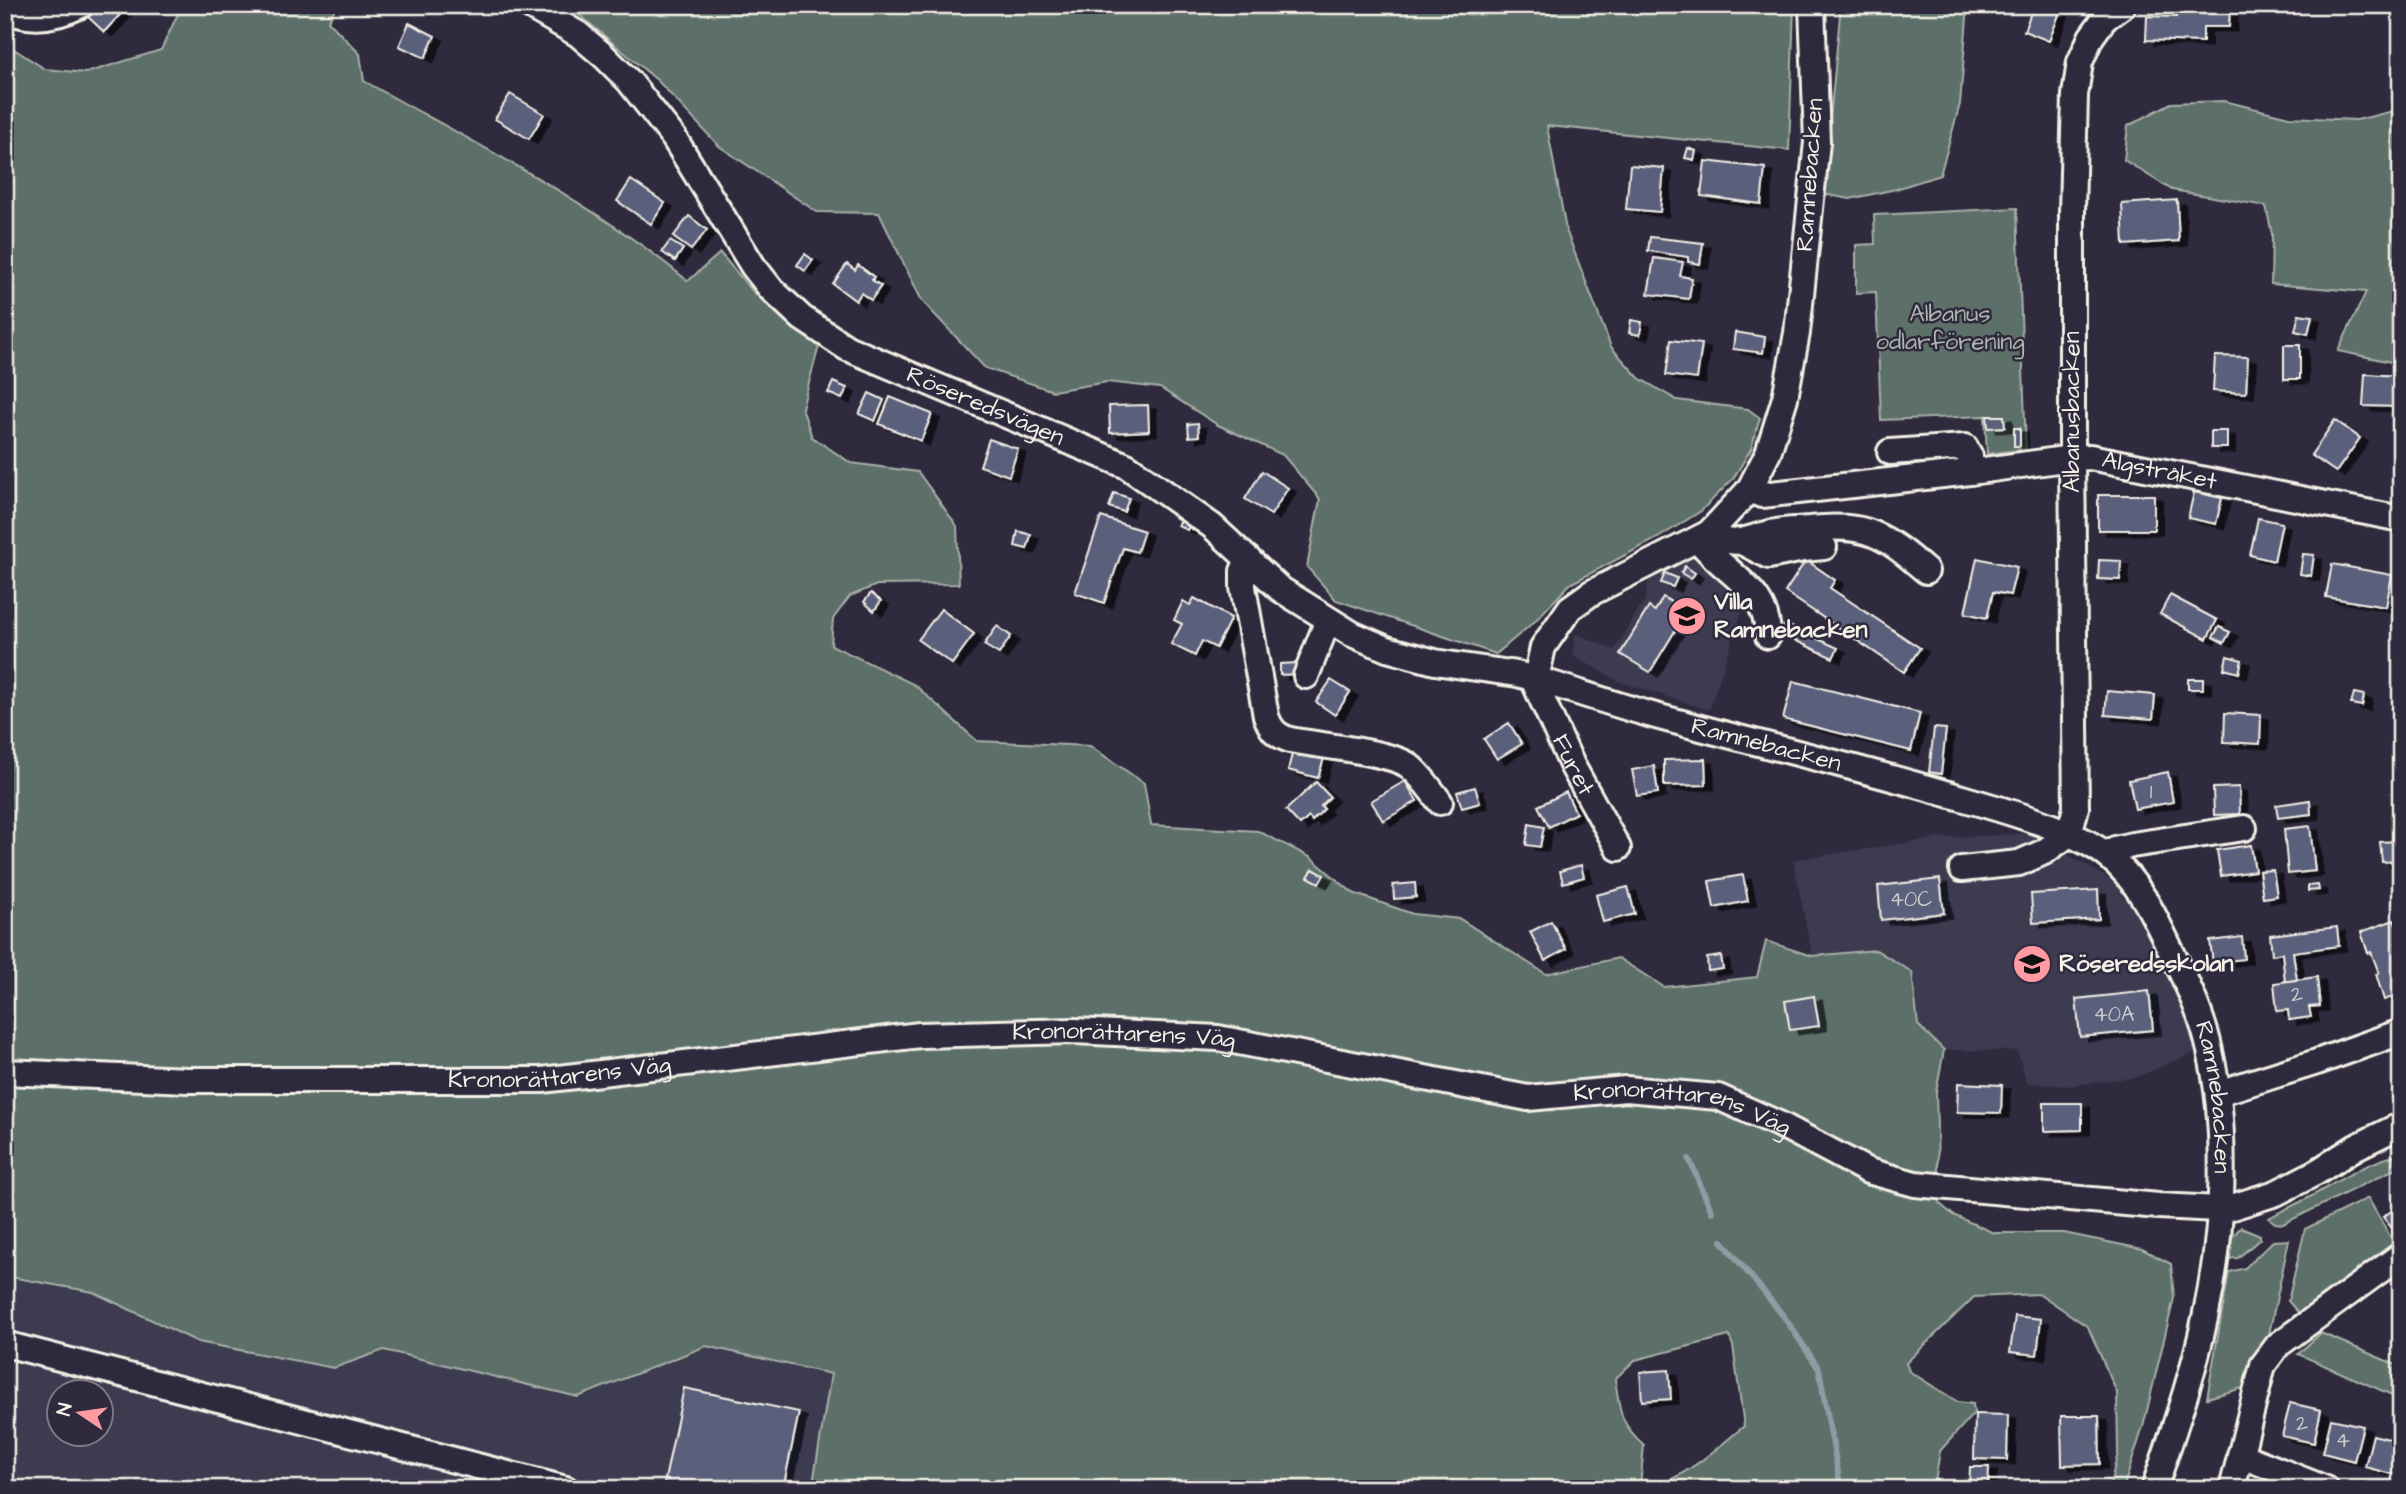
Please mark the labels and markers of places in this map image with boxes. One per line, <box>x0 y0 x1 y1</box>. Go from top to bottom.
place label: Villa Ramnebacken <box>1713 585 1868 647</box>
school or university icon: Villa Ramnebacken <box>1666 595 1708 637</box>
school or university icon: Röseredsskolan <box>2011 943 2053 985</box>
place label: Röseredsskolan <box>2059 947 2234 981</box>

